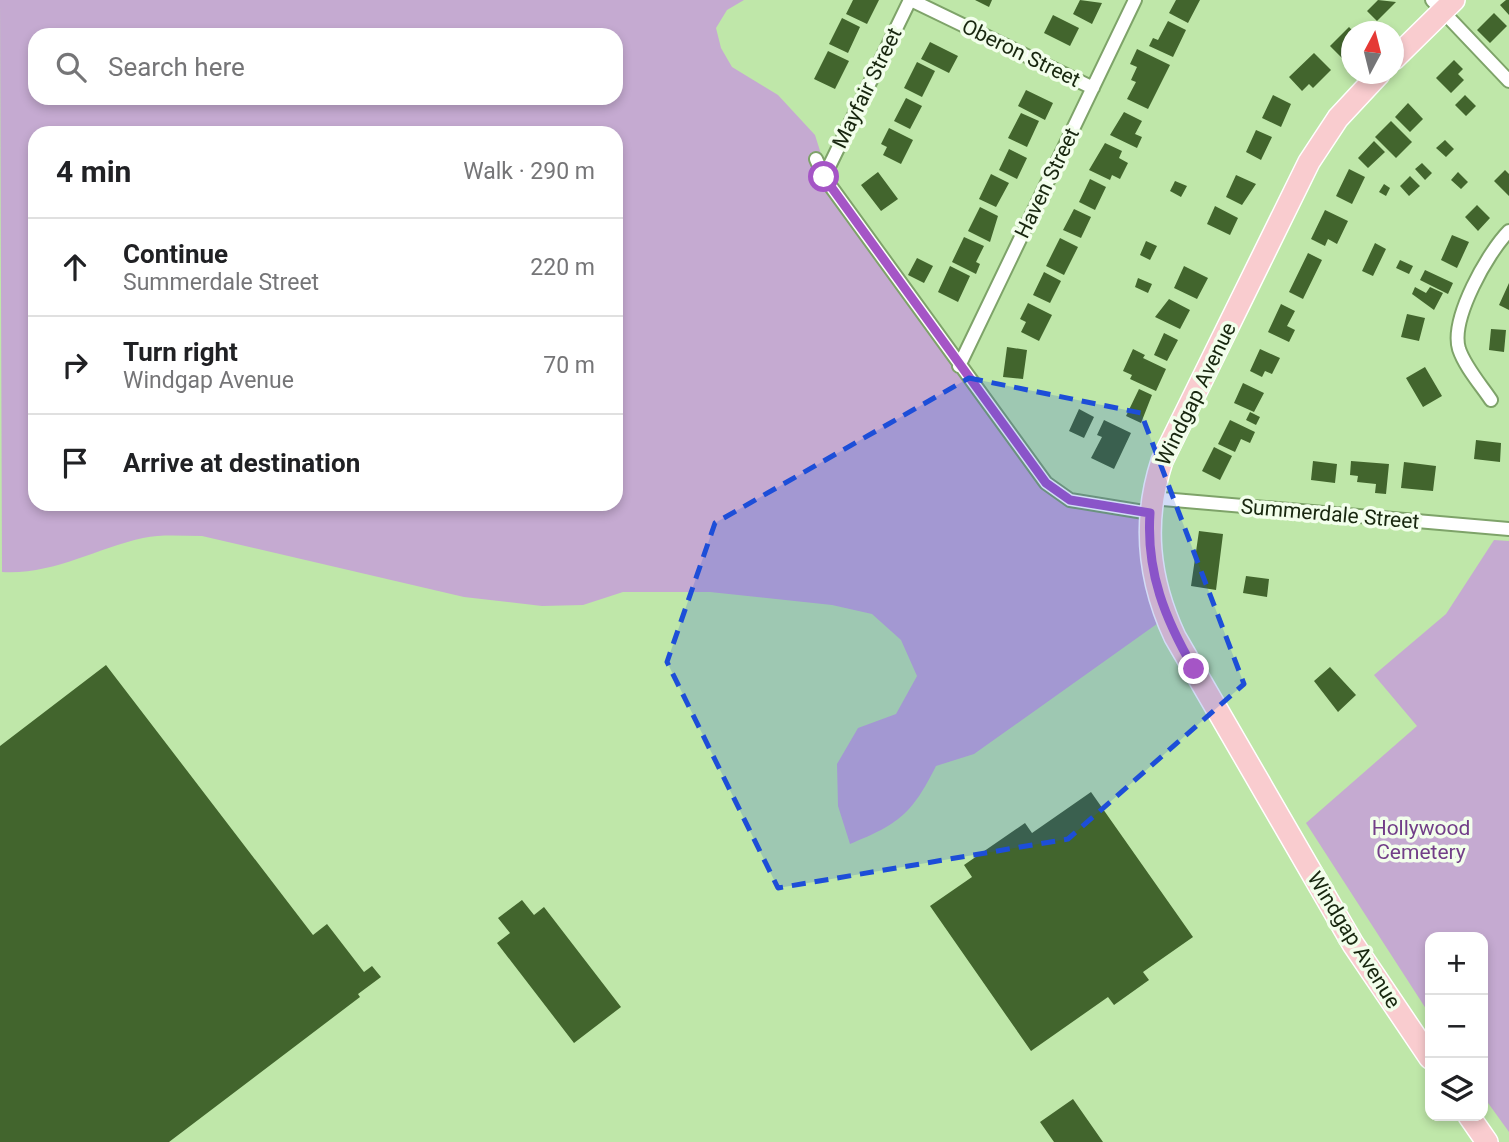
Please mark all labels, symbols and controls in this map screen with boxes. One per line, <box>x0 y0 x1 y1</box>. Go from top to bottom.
street label: Oberon Street <box>958 14 1084 92</box>
north arrow <box>1341 21 1404 84</box>
street label: Mayfair Street <box>827 24 907 152</box>
search box <box>28 28 623 105</box>
icon: search <box>52 48 90 86</box>
text: Search here <box>108 52 245 82</box>
street label: Haven Street <box>1010 124 1084 242</box>
text: 4 min <box>56 154 131 189</box>
text: Walk · 290 m <box>463 158 595 185</box>
route start <box>808 161 839 192</box>
text: Continue <box>123 239 228 269</box>
icon: ahead <box>56 248 94 286</box>
text: 220 m <box>530 254 595 281</box>
text: Summerdale Street <box>123 269 319 296</box>
street label: Windgap Avenue <box>1151 319 1241 469</box>
text: Turn right <box>123 337 238 367</box>
icon: right <box>56 346 94 384</box>
text: 70 m <box>543 352 595 379</box>
text: Windgap Avenue <box>123 367 294 394</box>
icon: arrive <box>56 444 94 482</box>
text: Arrive at destination <box>123 448 360 478</box>
street label: Summerdale Street <box>1240 494 1420 534</box>
route end <box>1178 653 1209 684</box>
park label: Hollywood Cemetery <box>1372 816 1470 864</box>
street label: Windgap Avenue <box>1302 867 1406 1013</box>
map controls <box>1425 932 1488 1121</box>
button: + <box>1425 932 1488 995</box>
button: − <box>1425 995 1488 1058</box>
button: layers <box>1425 1058 1488 1121</box>

